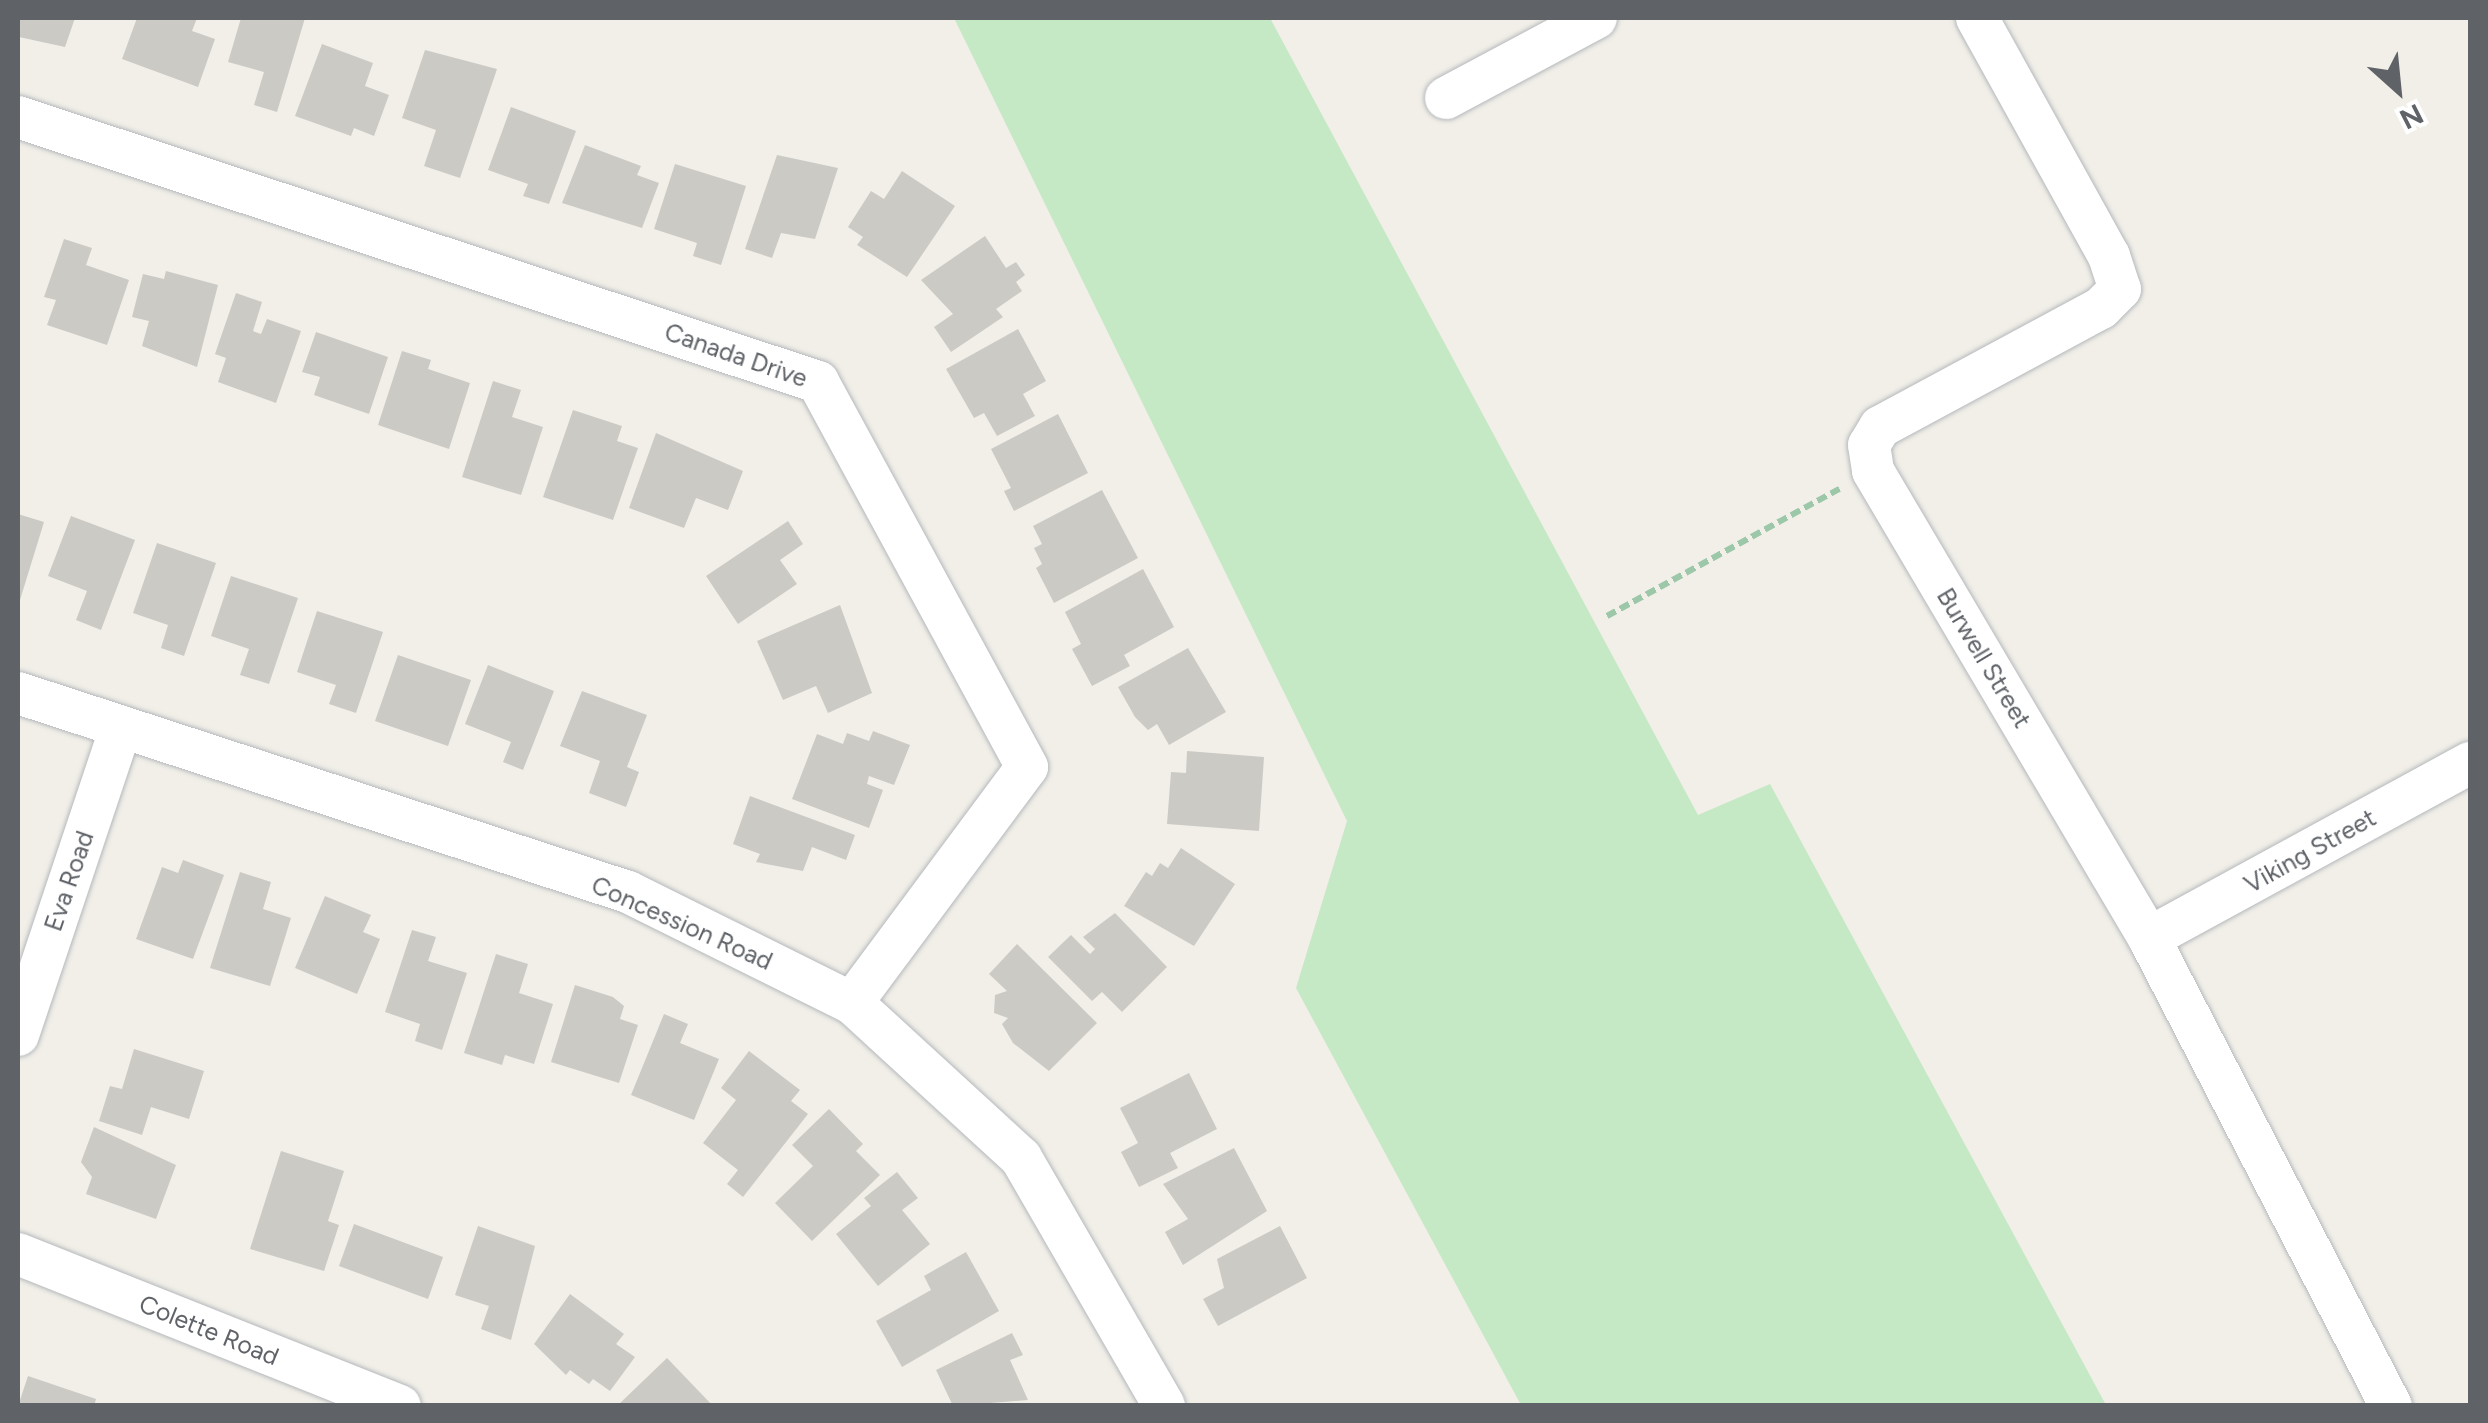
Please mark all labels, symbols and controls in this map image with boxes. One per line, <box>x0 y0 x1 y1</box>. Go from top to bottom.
north arrow <box>2348 40 2448 140</box>
text: N <box>2394 97 2429 137</box>
street label: Canada Drive <box>661 317 811 393</box>
street label: Burwell Street <box>1931 583 2037 733</box>
street label: Viking Street <box>2239 803 2381 899</box>
street label: Eva Road <box>38 827 100 935</box>
street label: Concession Road <box>587 870 777 976</box>
street label: Colette Road <box>135 1288 283 1372</box>

